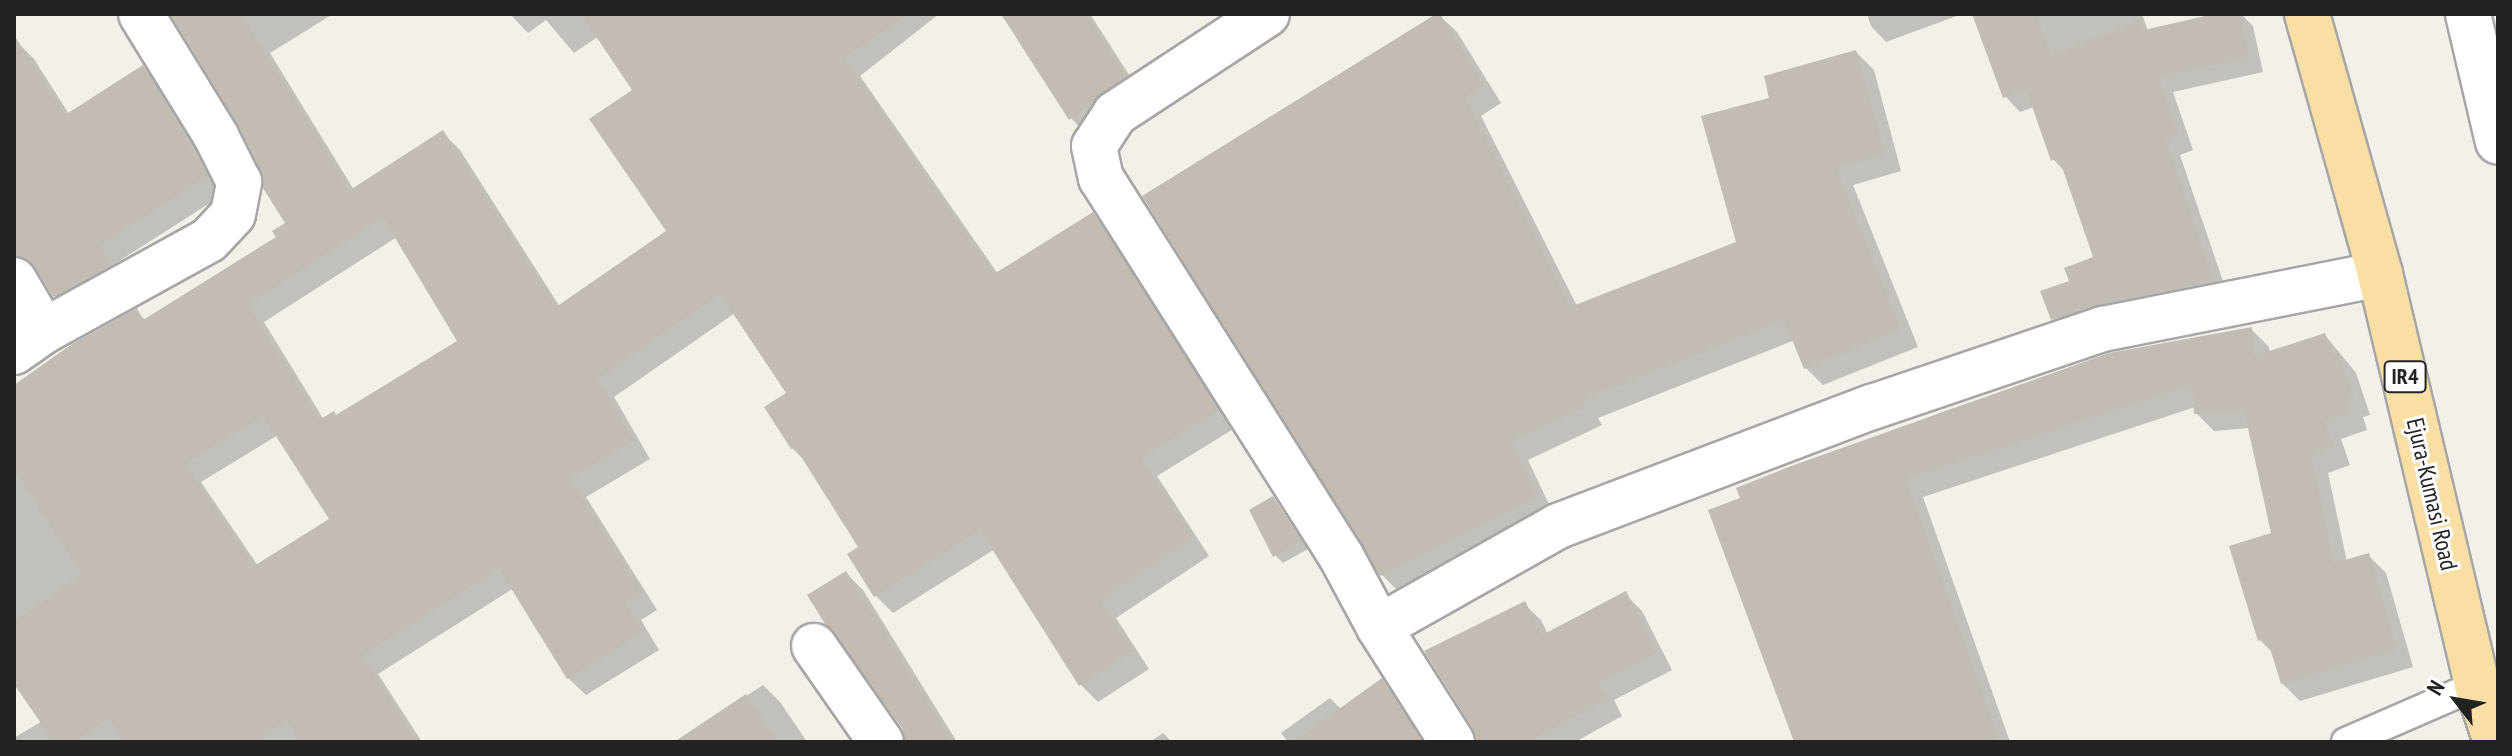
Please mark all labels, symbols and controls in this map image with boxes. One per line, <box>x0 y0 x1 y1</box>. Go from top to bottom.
road number: IR4 <box>2383 359 2427 395</box>
street label: Ejura-Kumasi Road <box>2400 415 2464 573</box>
north arrow <box>2416 660 2496 740</box>
text: N <box>2420 675 2450 700</box>

